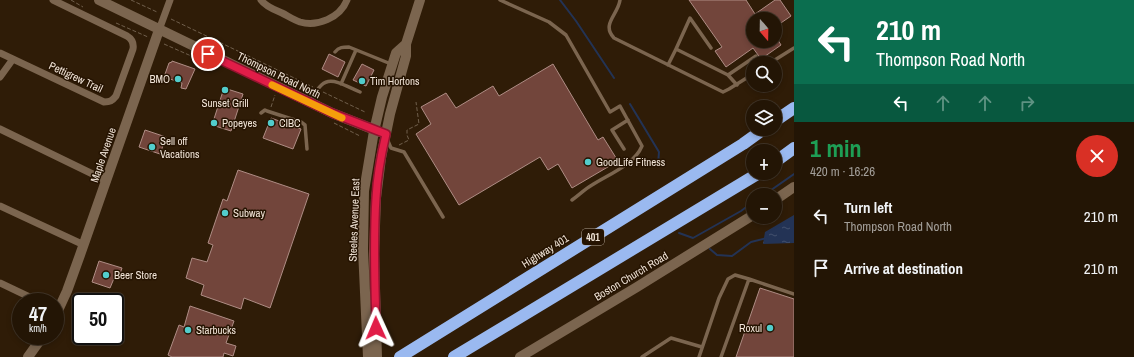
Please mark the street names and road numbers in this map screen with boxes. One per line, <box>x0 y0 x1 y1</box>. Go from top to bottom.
street label: Thompson Road North <box>235 49 323 101</box>
street label: Pettigrew Trail <box>47 58 105 96</box>
street label: Maple Avenue <box>87 126 119 184</box>
street label: Steeles Avenue East <box>346 178 362 262</box>
road number: 401 <box>582 229 604 245</box>
street label: Highway 401 <box>519 231 571 271</box>
street label: Boston Church Road <box>592 248 670 304</box>

